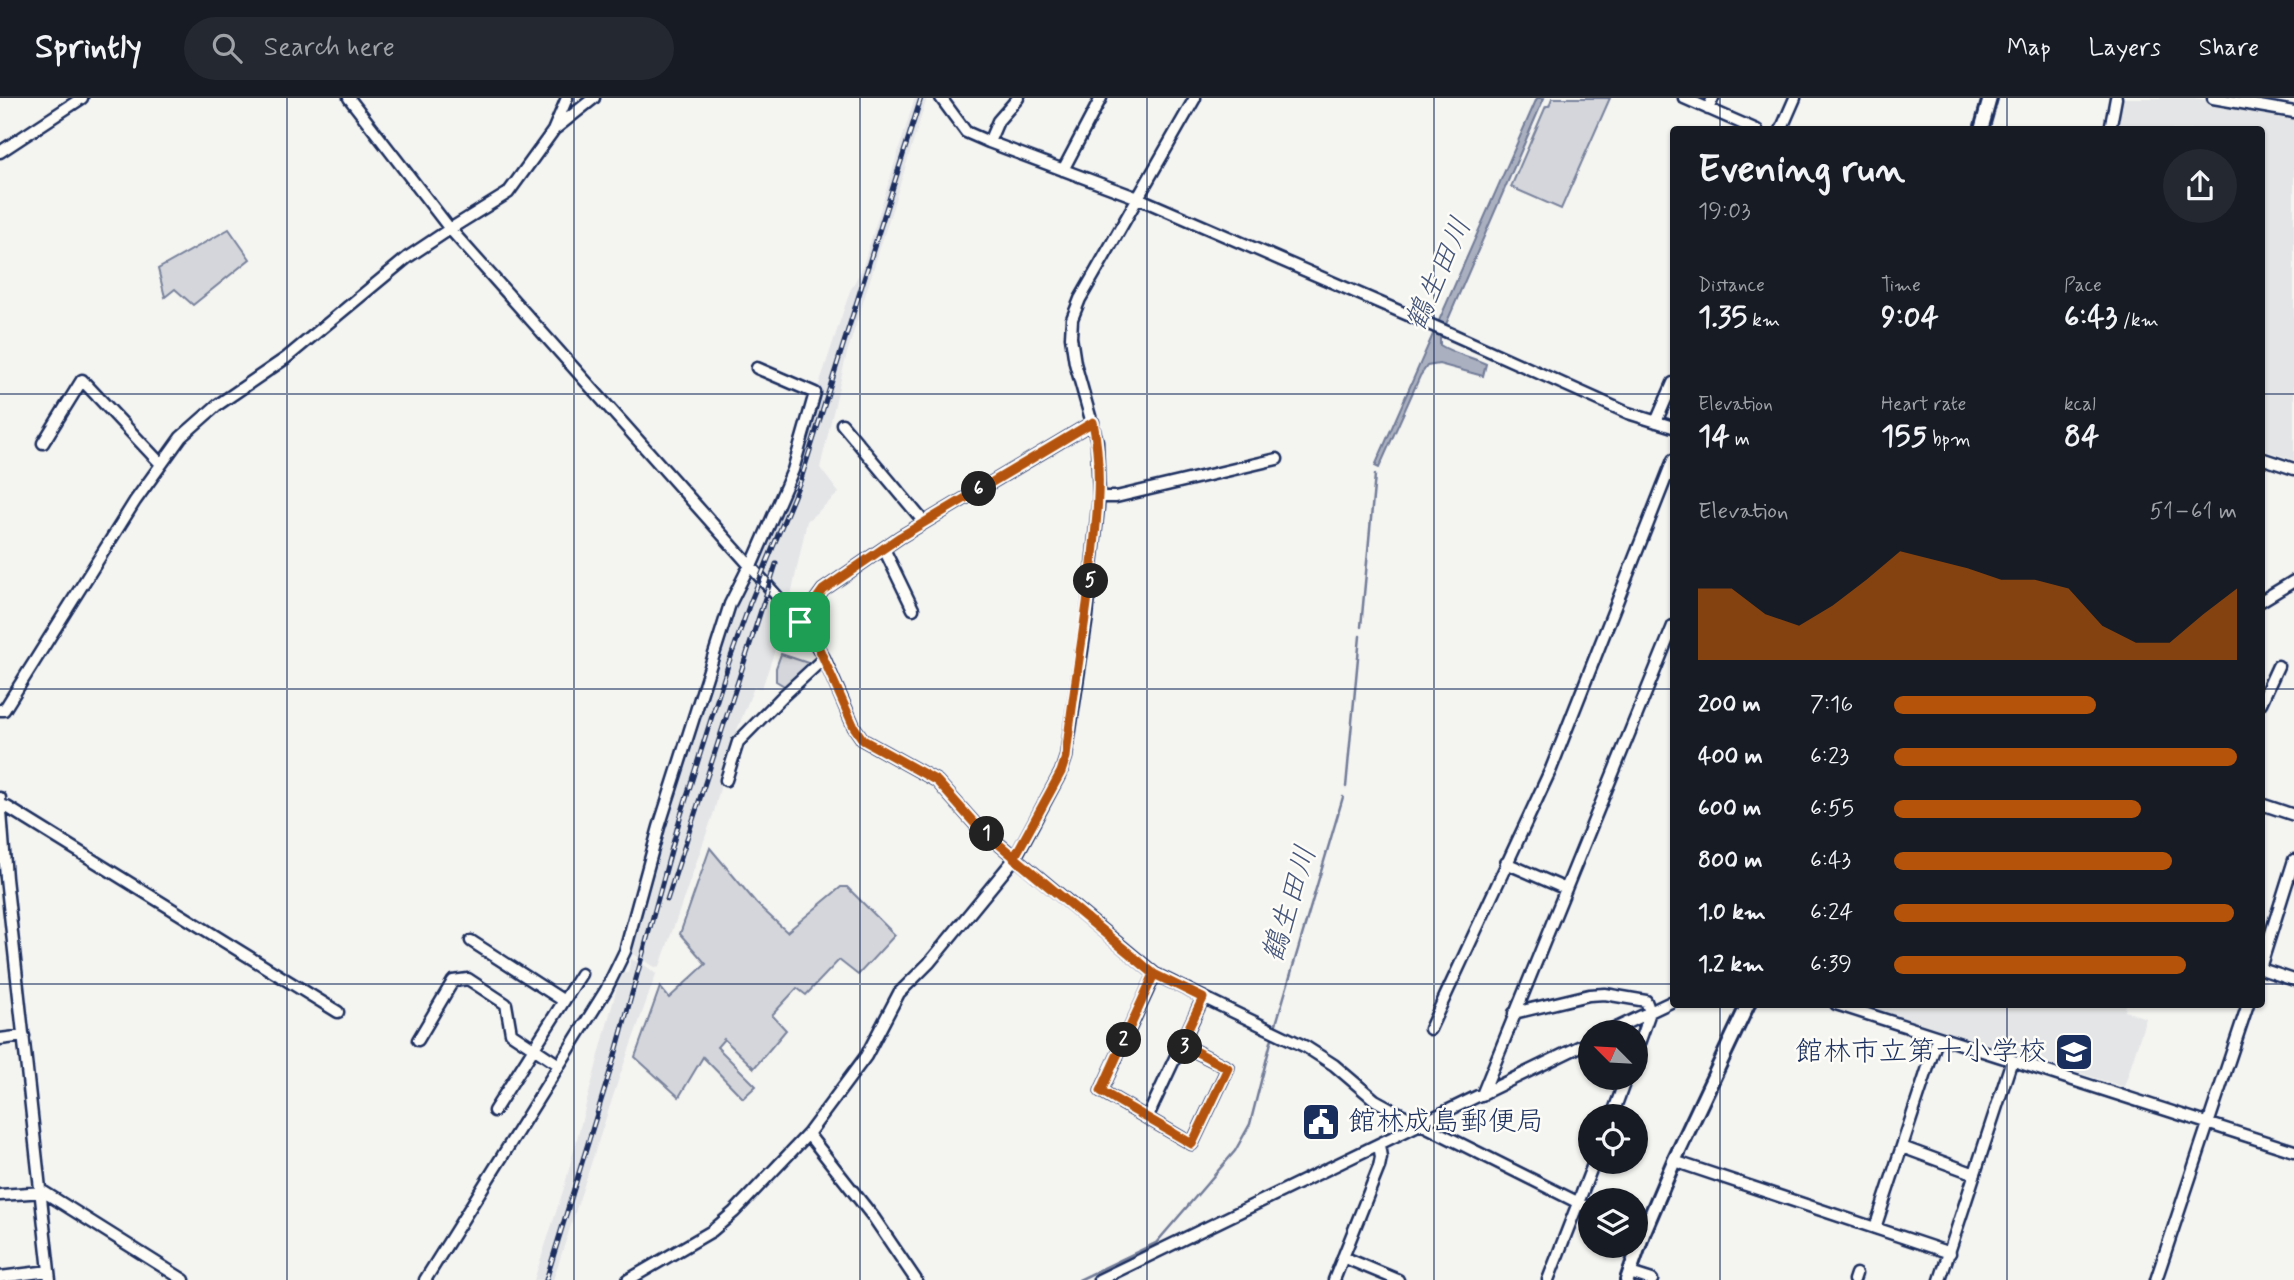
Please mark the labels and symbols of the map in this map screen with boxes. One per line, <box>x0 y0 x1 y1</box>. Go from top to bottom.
water label: 鶴生田川 <box>1397 211 1481 337</box>
pin: 6 <box>962 472 996 506</box>
pin: 5 <box>1074 564 1108 598</box>
pin <box>770 592 830 652</box>
pin: 1 <box>970 816 1004 852</box>
water label: 鶴生田川 <box>1254 841 1326 967</box>
north arrow <box>1578 1020 1648 1090</box>
pin: 2 <box>1106 1023 1142 1058</box>
pin: 3 <box>1168 1030 1202 1065</box>
school or university icon: 館林市立第十小学校 <box>2053 1031 2095 1073</box>
place label: 館林市立第十小学校 <box>1795 1034 2047 1071</box>
public building icon: 館林成島郵便局 <box>1300 1101 1342 1143</box>
place label: 館林成島郵便局 <box>1348 1104 1544 1141</box>

